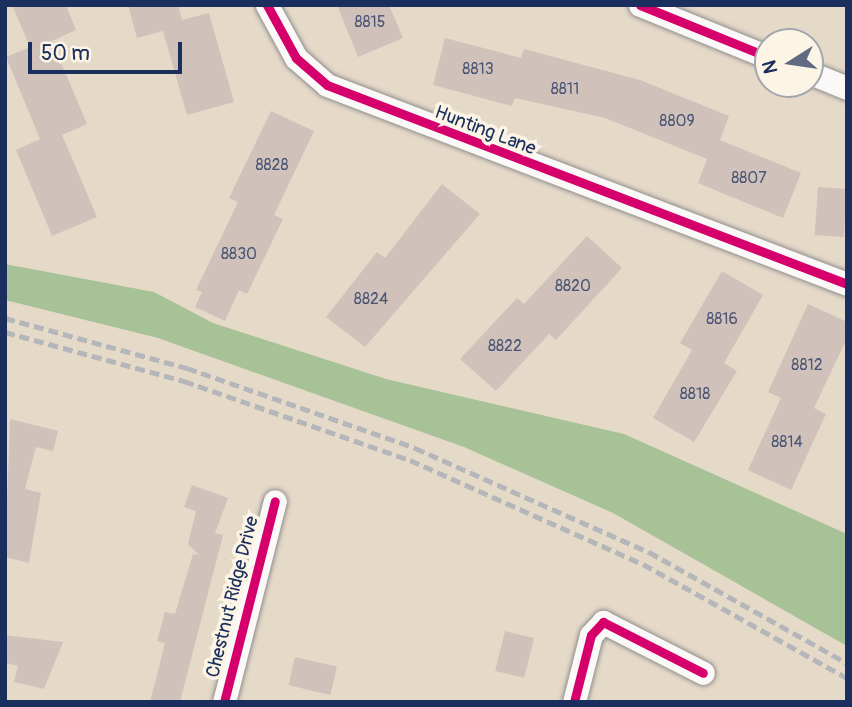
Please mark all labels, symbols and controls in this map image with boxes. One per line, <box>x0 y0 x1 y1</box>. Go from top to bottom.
house number: 8815 <box>354 12 386 32</box>
scale bar <box>32 28 186 72</box>
north arrow <box>754 28 824 98</box>
text: 50 m <box>41 40 90 67</box>
text: N <box>757 58 783 76</box>
house number: 8813 <box>462 59 494 79</box>
house number: 8811 <box>551 79 579 99</box>
street label: Hunting Lane <box>431 101 539 161</box>
house number: 8809 <box>659 111 695 131</box>
house number: 8828 <box>255 155 289 175</box>
house number: 8807 <box>731 168 767 188</box>
house number: 8830 <box>221 244 257 264</box>
house number: 8820 <box>555 276 591 296</box>
house number: 8824 <box>354 289 388 309</box>
house number: 8816 <box>706 309 738 329</box>
house number: 8822 <box>488 336 522 356</box>
house number: 8812 <box>791 355 823 375</box>
house number: 8818 <box>680 384 710 404</box>
house number: 8814 <box>771 432 803 452</box>
street label: Chestnut Ridge Drive <box>202 514 264 680</box>

